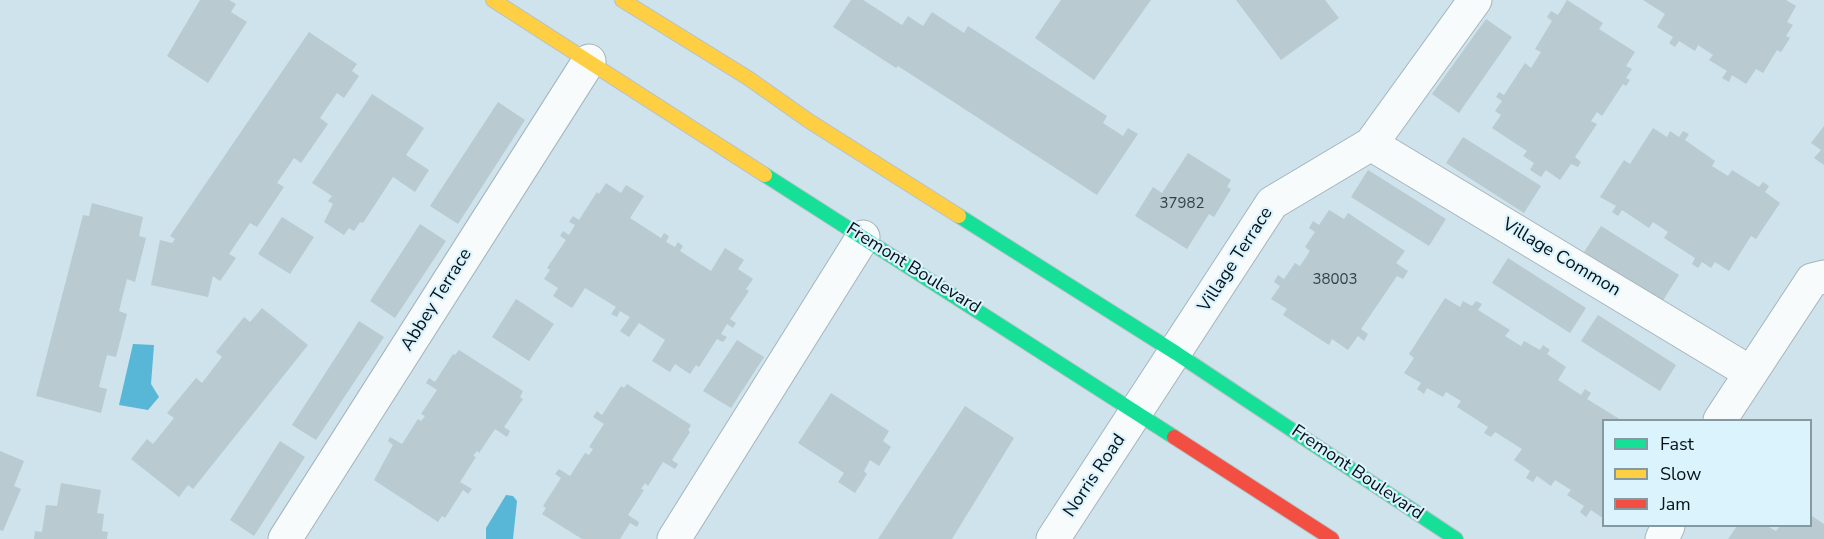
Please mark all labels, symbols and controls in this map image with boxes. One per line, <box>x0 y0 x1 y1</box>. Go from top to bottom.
house number: 37982 <box>1160 195 1204 213</box>
street label: Village Terrace <box>1194 204 1278 316</box>
street label: Village Common <box>1498 214 1624 302</box>
street label: Fremont Boulevard <box>842 219 984 319</box>
street label: Abbey Terrace <box>397 245 477 355</box>
house number: 38003 <box>1313 271 1357 289</box>
legend <box>1602 419 1812 527</box>
street label: Fremont Boulevard <box>1287 421 1427 525</box>
street label: Norris Road <box>1059 430 1131 522</box>
text: Fast <box>1660 432 1694 456</box>
text: Slow <box>1660 462 1701 486</box>
text: Jam <box>1660 492 1691 516</box>

